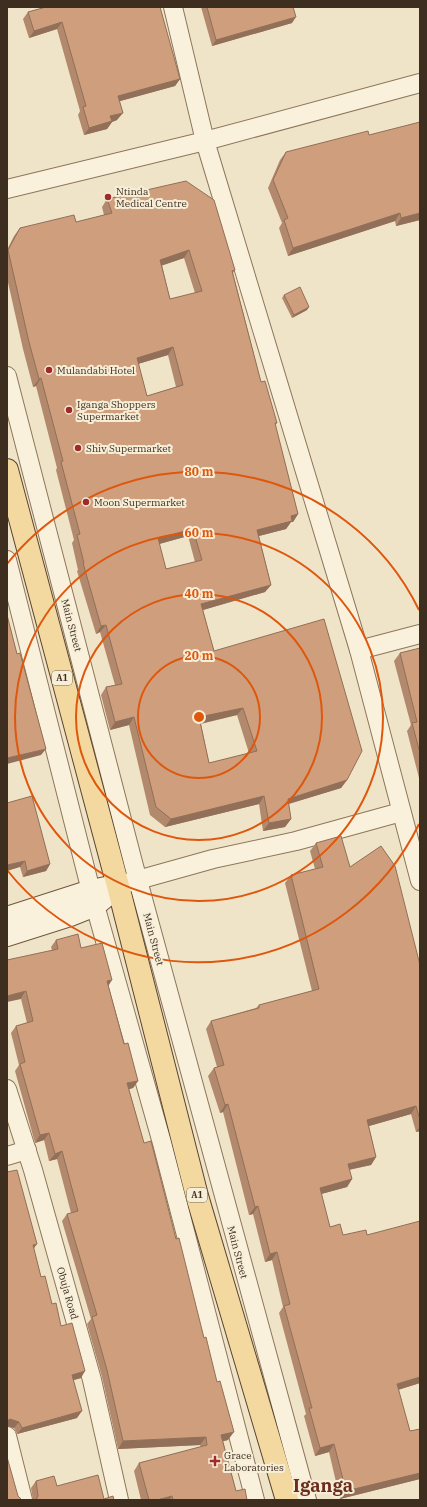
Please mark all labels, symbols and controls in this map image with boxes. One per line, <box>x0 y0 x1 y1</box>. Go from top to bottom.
place label: Ntinda Medical Centre <box>116 185 187 210</box>
marker: Ntinda Medical Centre <box>103 192 113 202</box>
place label: Mulandabi Hotel <box>57 364 135 377</box>
marker: Mulandabi Hotel <box>44 365 54 375</box>
place label: Iganga Shoppers Supermarket <box>77 398 156 423</box>
marker: Iganga Shoppers Supermarket <box>64 405 74 415</box>
place label: Shiv Supermarket <box>86 442 171 455</box>
marker: Shiv Supermarket <box>73 443 83 453</box>
text: 80 m <box>185 464 214 479</box>
place label: Moon Supermarket <box>94 496 185 509</box>
marker: Moon Supermarket <box>81 497 91 507</box>
text: 60 m <box>185 525 214 540</box>
text: 40 m <box>185 586 214 601</box>
street label: Main Street <box>58 597 85 653</box>
text: 20 m <box>185 648 214 663</box>
road number: A1 <box>52 671 72 685</box>
centre of rings <box>192 710 206 724</box>
street label: Main Street <box>140 911 167 967</box>
road number: A1 <box>187 1188 207 1202</box>
street label: Main Street <box>224 1224 251 1280</box>
street label: Obuja Road <box>54 1265 81 1321</box>
place label: Grace Laboratories <box>224 1449 284 1474</box>
marker: Grace Laboratories <box>209 1455 221 1467</box>
district label: Iganga <box>293 1474 353 1497</box>

